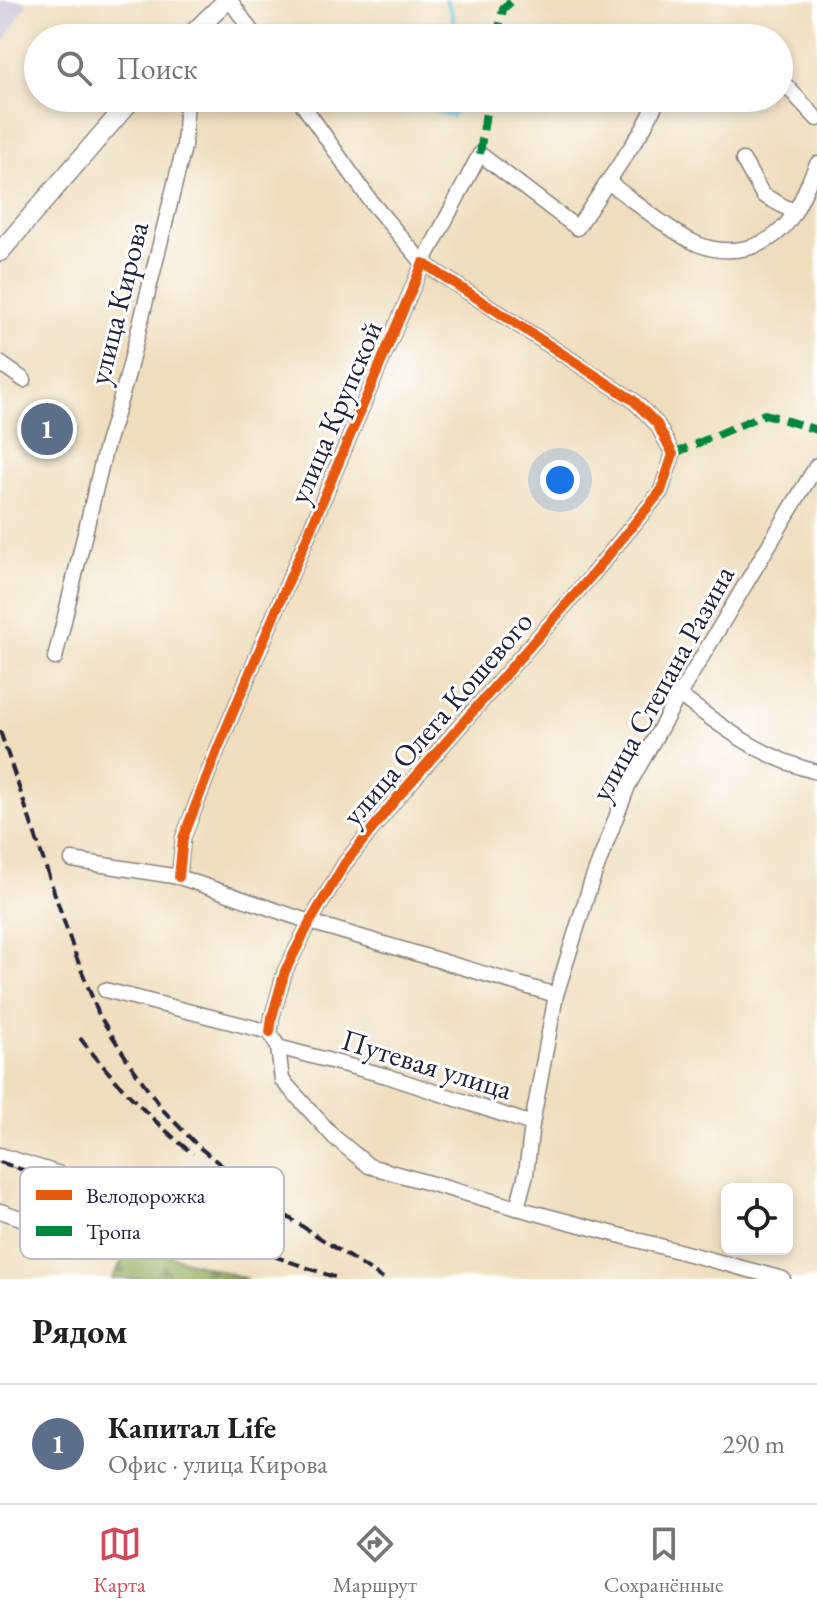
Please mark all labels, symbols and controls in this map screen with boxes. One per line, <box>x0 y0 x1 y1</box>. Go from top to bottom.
search box <box>24 24 793 112</box>
icon: search <box>52 46 96 90</box>
text: Поиск <box>116 49 198 88</box>
street label: улица Кирова <box>79 217 157 389</box>
street label: улица Крупской <box>279 314 391 509</box>
pin: 1 <box>21 399 73 459</box>
your location <box>540 460 580 500</box>
street label: улица Степана Разина <box>581 558 743 808</box>
street label: улица Олега Кошевого <box>333 602 541 834</box>
street label: Путевая улица <box>337 1020 517 1108</box>
legend <box>20 1167 284 1259</box>
text: Велодорожка <box>86 1181 206 1210</box>
map controls <box>721 1183 793 1255</box>
button: locate <box>721 1183 793 1255</box>
text: Тропа <box>86 1217 141 1246</box>
text: Рядом <box>32 1309 127 1353</box>
text: Капитал Life <box>108 1408 276 1447</box>
text: 1 <box>51 1427 65 1461</box>
text: 290 m <box>722 1427 785 1461</box>
text: Офис · улица Кирова <box>108 1447 328 1481</box>
tab: Карта <box>93 1522 146 1599</box>
tab: Маршрут <box>333 1522 417 1599</box>
tab: Сохранённые <box>604 1522 724 1599</box>

